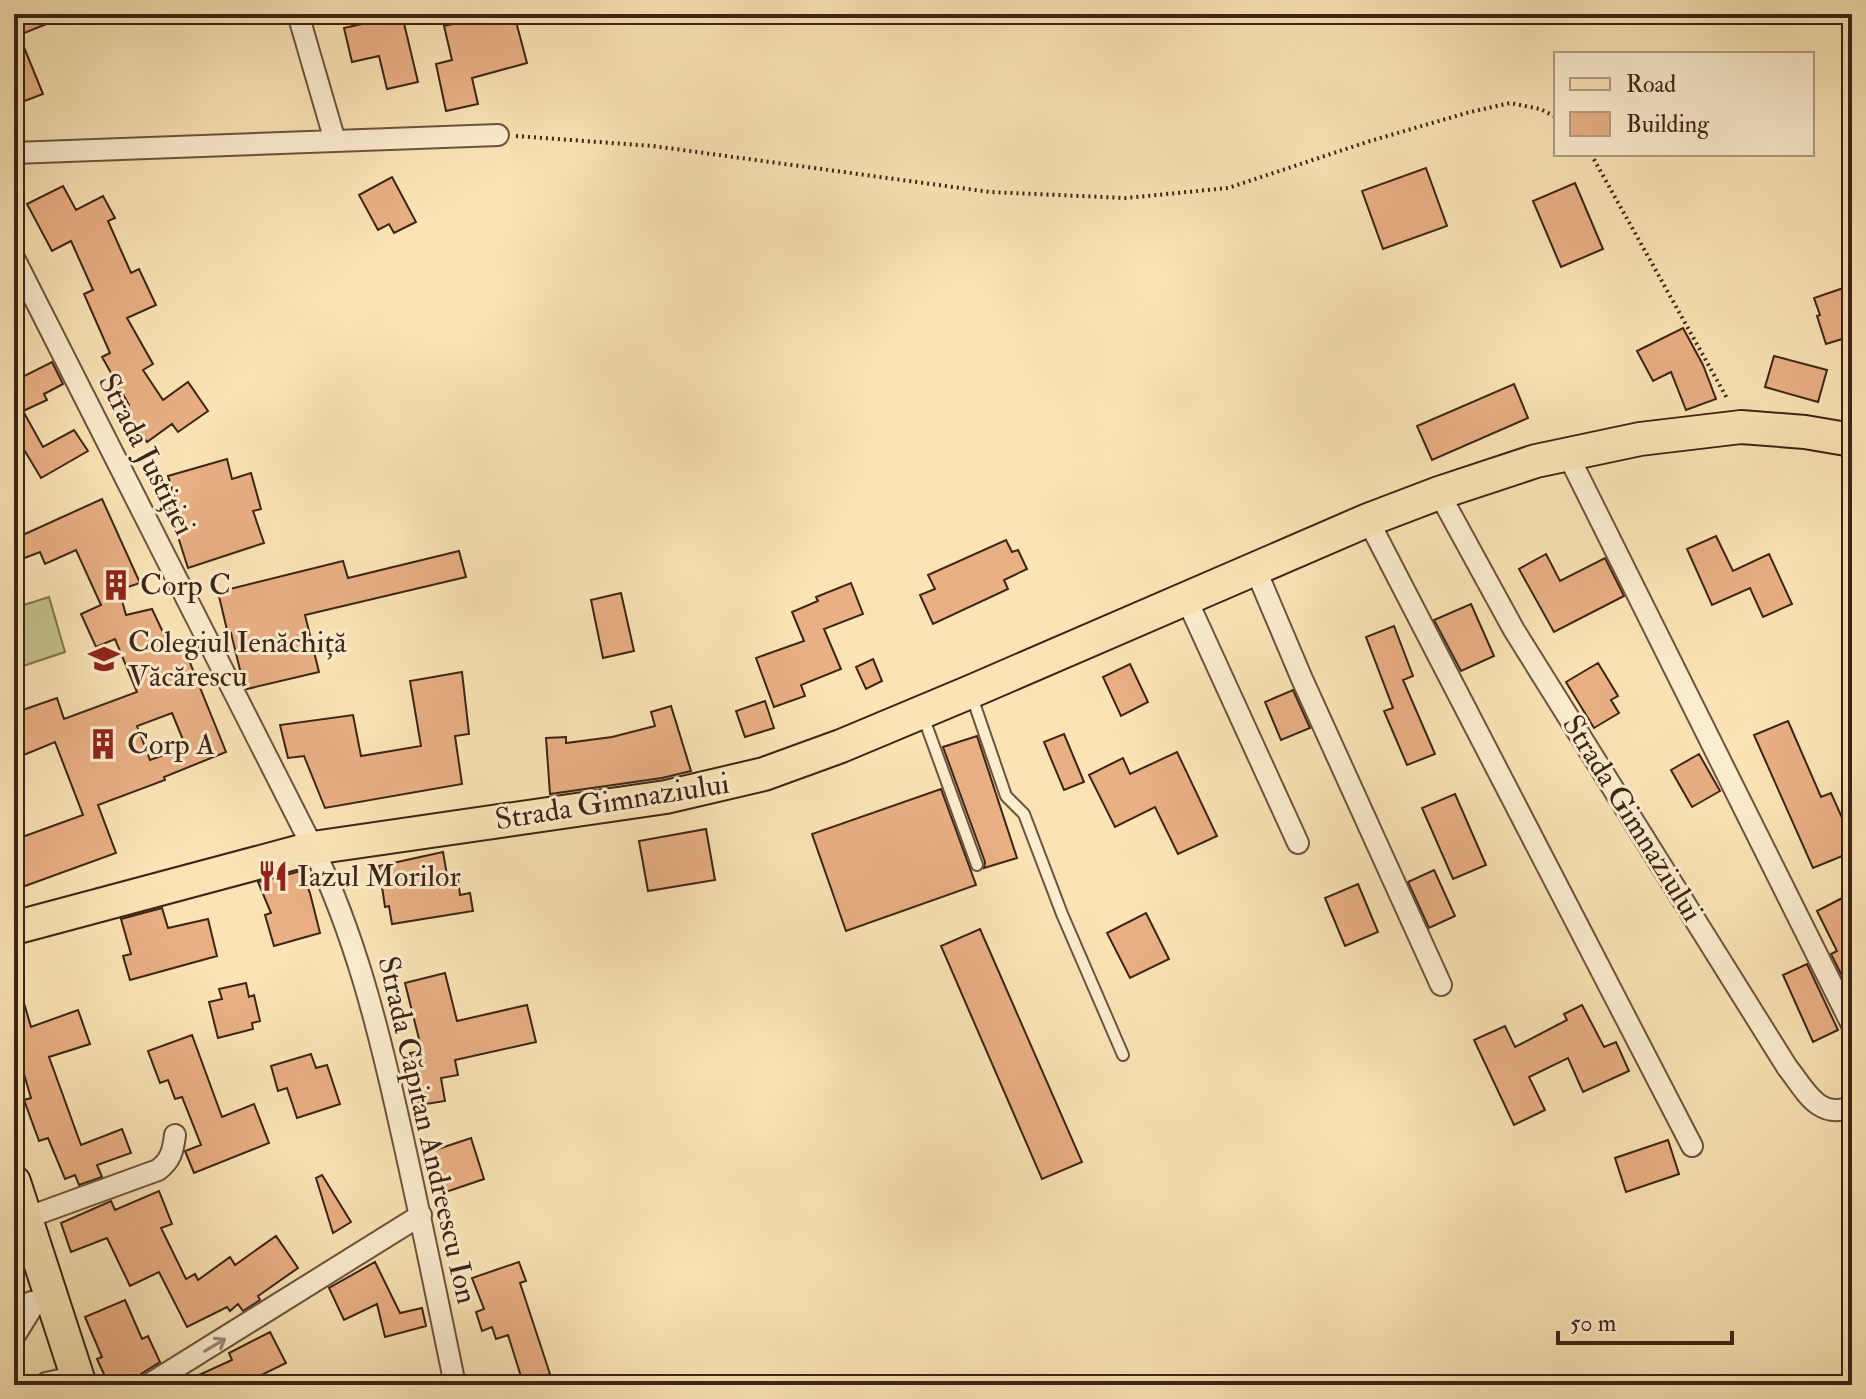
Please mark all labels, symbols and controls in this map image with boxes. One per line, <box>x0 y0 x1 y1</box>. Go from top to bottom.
legend <box>1554 52 1814 156</box>
text: Road <box>1626 69 1676 100</box>
text: Building <box>1626 109 1710 140</box>
street label: Strada Justiției <box>90 367 203 541</box>
place label: Corp C <box>140 567 231 604</box>
building icon: Corp C <box>99 568 133 602</box>
place label: Colegiul Ienăchiță Văcărescu <box>128 624 347 695</box>
school or university icon: Colegiul Ienăchiță Văcărescu <box>87 642 121 676</box>
street label: Strada Gimnaziului <box>1554 708 1711 928</box>
place label: Corp A <box>127 726 215 763</box>
building icon: Corp A <box>86 727 120 761</box>
street label: Strada Gimnaziului <box>492 765 732 838</box>
place label: Iazul Morilor <box>297 858 461 895</box>
restaurant icon: Iazul Morilor <box>256 859 290 893</box>
street label: Strada Căpitan Andreescu Ion <box>370 953 486 1307</box>
scale bar <box>1558 1295 1732 1345</box>
text: 50 m <box>1570 1308 1617 1339</box>
one-way arrow <box>203 1337 226 1353</box>

